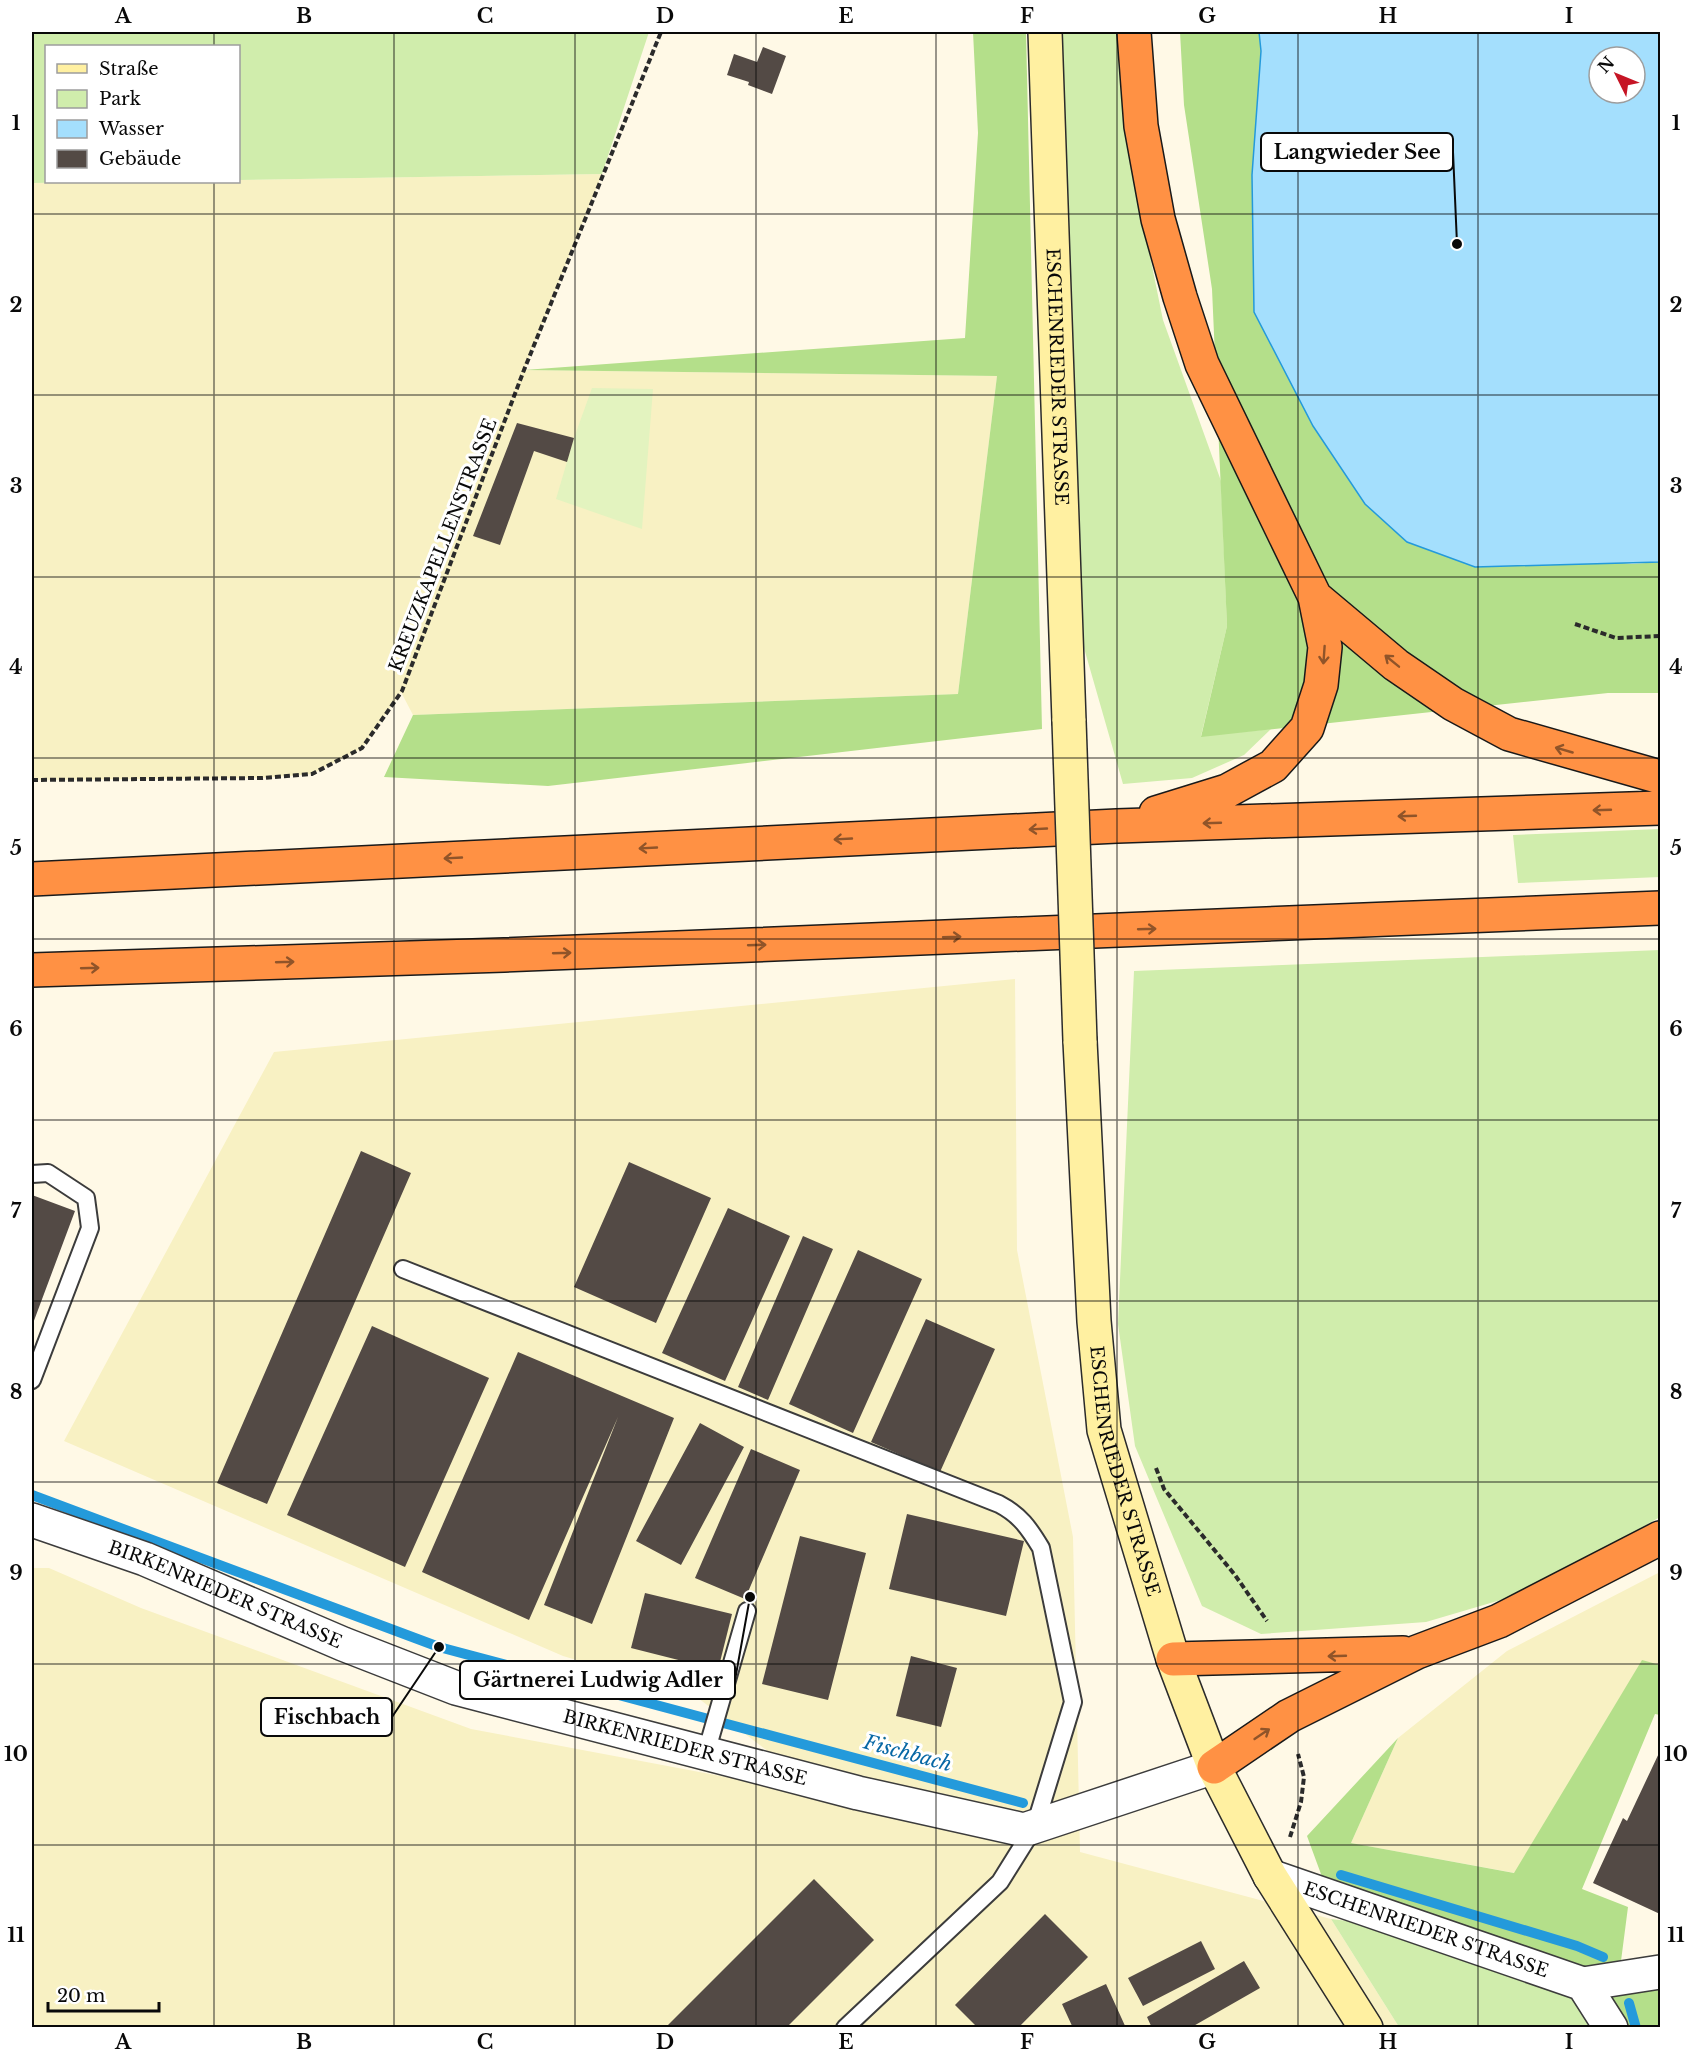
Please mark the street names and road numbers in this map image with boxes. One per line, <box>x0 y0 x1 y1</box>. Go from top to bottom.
street label: ESCHENRIEDER STRASSE <box>1042 248 1072 506</box>
street label: KREUZKAPELLENSTRASSE <box>384 415 502 675</box>
street label: ESCHENRIEDER STRASSE <box>1085 1345 1164 1599</box>
street label: BIRKENRIEDER STRASSE <box>105 1536 345 1653</box>
street label: BIRKENRIEDER STRASSE <box>561 1705 809 1790</box>
street label: ESCHENRIEDER STRASSE <box>1301 1877 1551 1982</box>

